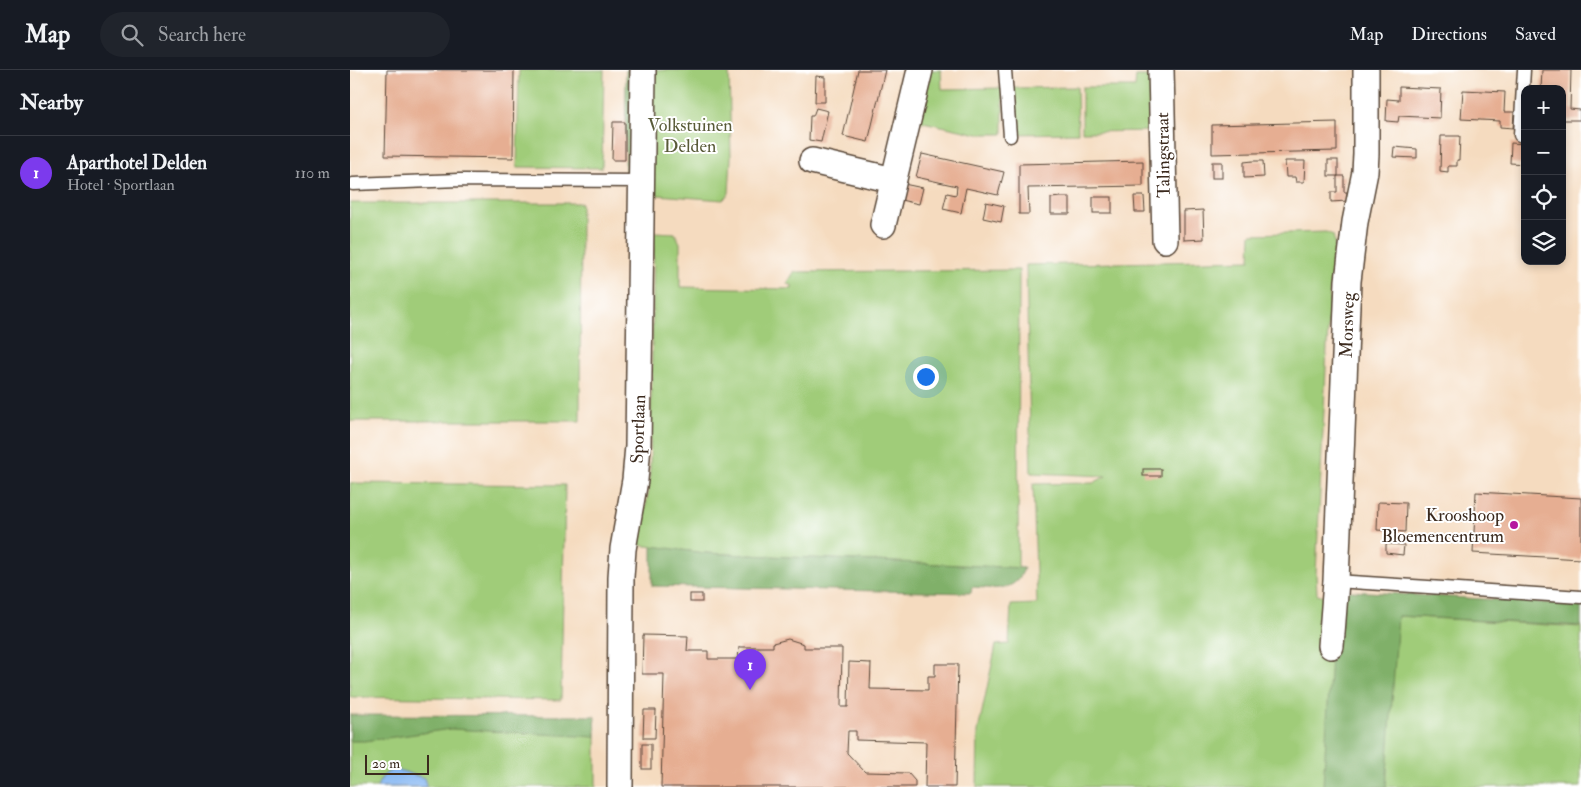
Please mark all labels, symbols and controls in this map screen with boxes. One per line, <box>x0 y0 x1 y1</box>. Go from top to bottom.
search box <box>100 12 450 57</box>
text: Map <box>25 19 70 50</box>
icon: search <box>118 21 146 49</box>
text: Search here <box>158 23 246 47</box>
text: Map <box>1350 23 1383 46</box>
text: Directions <box>1411 23 1487 46</box>
text: Saved <box>1515 23 1556 46</box>
map controls <box>1521 85 1566 265</box>
button: + <box>1521 85 1566 130</box>
text: Nearby <box>20 89 83 116</box>
street label: Talingstraat <box>1151 112 1176 198</box>
park label: Volkstuinen Delden <box>647 114 733 158</box>
button: − <box>1521 130 1566 175</box>
text: Aparthotel Delden <box>67 151 207 175</box>
text: 1 <box>33 163 39 183</box>
text: 110 m <box>295 163 330 183</box>
text: Hotel · Sportlaan <box>67 175 175 195</box>
button: locate <box>1521 175 1566 220</box>
button: layers <box>1521 220 1566 265</box>
street label: Morsweg <box>1335 291 1360 358</box>
your location <box>913 364 939 390</box>
street label: Sportlaan <box>626 394 651 464</box>
place label: Krooshoop Bloemencentrum <box>1381 504 1504 548</box>
marker: Krooshoop Bloemencentrum <box>1508 519 1520 531</box>
pin: 1 <box>734 649 766 690</box>
scale bar <box>365 752 429 775</box>
text: 20 m <box>372 755 400 772</box>

